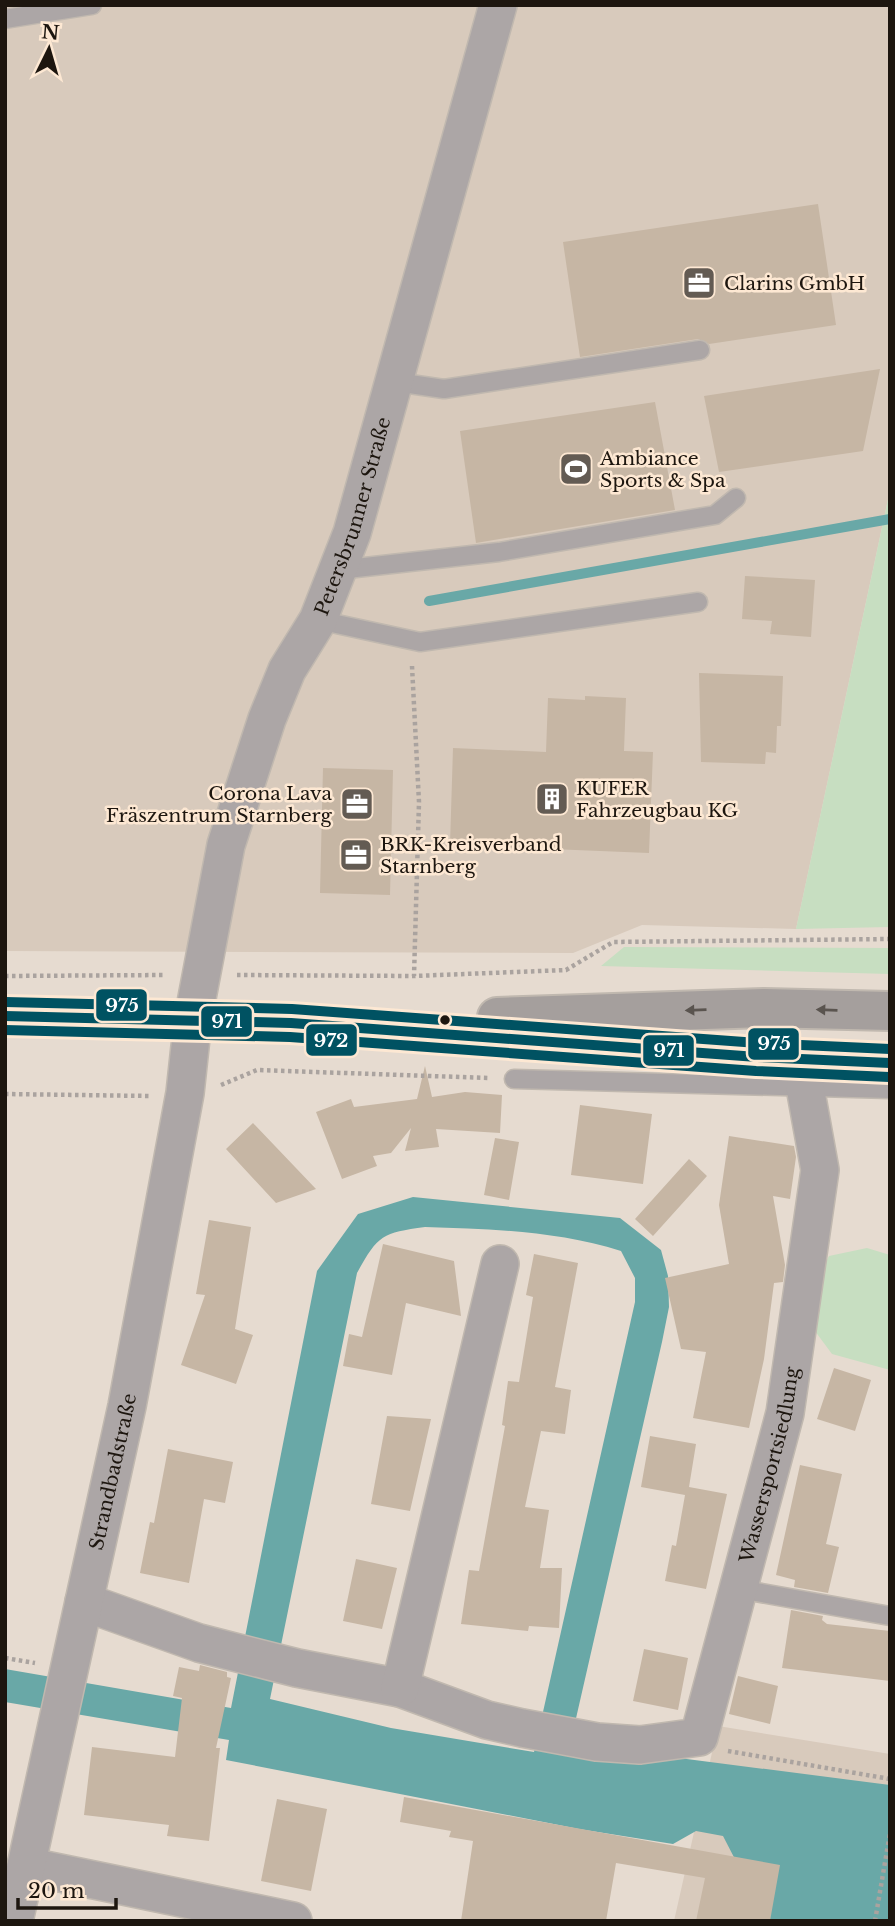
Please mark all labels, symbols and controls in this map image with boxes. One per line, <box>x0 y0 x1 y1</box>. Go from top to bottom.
north arrow <box>14 14 84 84</box>
text: N <box>41 20 60 45</box>
office icon: Clarins GmbH <box>680 264 718 302</box>
place label: Clarins GmbH <box>724 272 865 295</box>
street label: Petersbrunner Straße <box>310 414 396 619</box>
place label: Ambiance Sports & Spa <box>599 447 726 492</box>
sports icon: Ambiance Sports & Spa <box>557 450 595 488</box>
place label: KUFER Fahrzeugbau KG <box>576 777 738 822</box>
building icon: KUFER Fahrzeugbau KG <box>533 780 571 818</box>
place label: Corona Lava Fräszentrum Starnberg <box>106 782 333 827</box>
office icon: Corona Lava Fräszentrum Starnberg <box>338 785 376 823</box>
place label: BRK-Kreisverband Starnberg <box>380 833 562 878</box>
office icon: BRK-Kreisverband Starnberg <box>337 836 375 874</box>
line badge: 975 <box>95 988 148 1022</box>
text: 975 <box>105 994 139 1017</box>
one-way arrow <box>684 1004 706 1016</box>
one-way arrow <box>816 1004 838 1015</box>
line badge: 971 <box>200 1005 253 1038</box>
text: 971 <box>211 1010 243 1033</box>
unlabelled marker <box>438 1013 452 1027</box>
line badge: 972 <box>305 1023 358 1057</box>
line badge: 975 <box>747 1027 800 1061</box>
text: 972 <box>314 1029 348 1052</box>
text: 975 <box>757 1032 791 1055</box>
line badge: 971 <box>642 1034 695 1067</box>
text: 971 <box>653 1039 685 1062</box>
street label: Wassersportsiedlung <box>735 1365 804 1566</box>
street label: Strandbadstraße <box>85 1391 141 1552</box>
scale bar <box>18 1867 116 1911</box>
text: 20 m <box>28 1878 85 1904</box>

